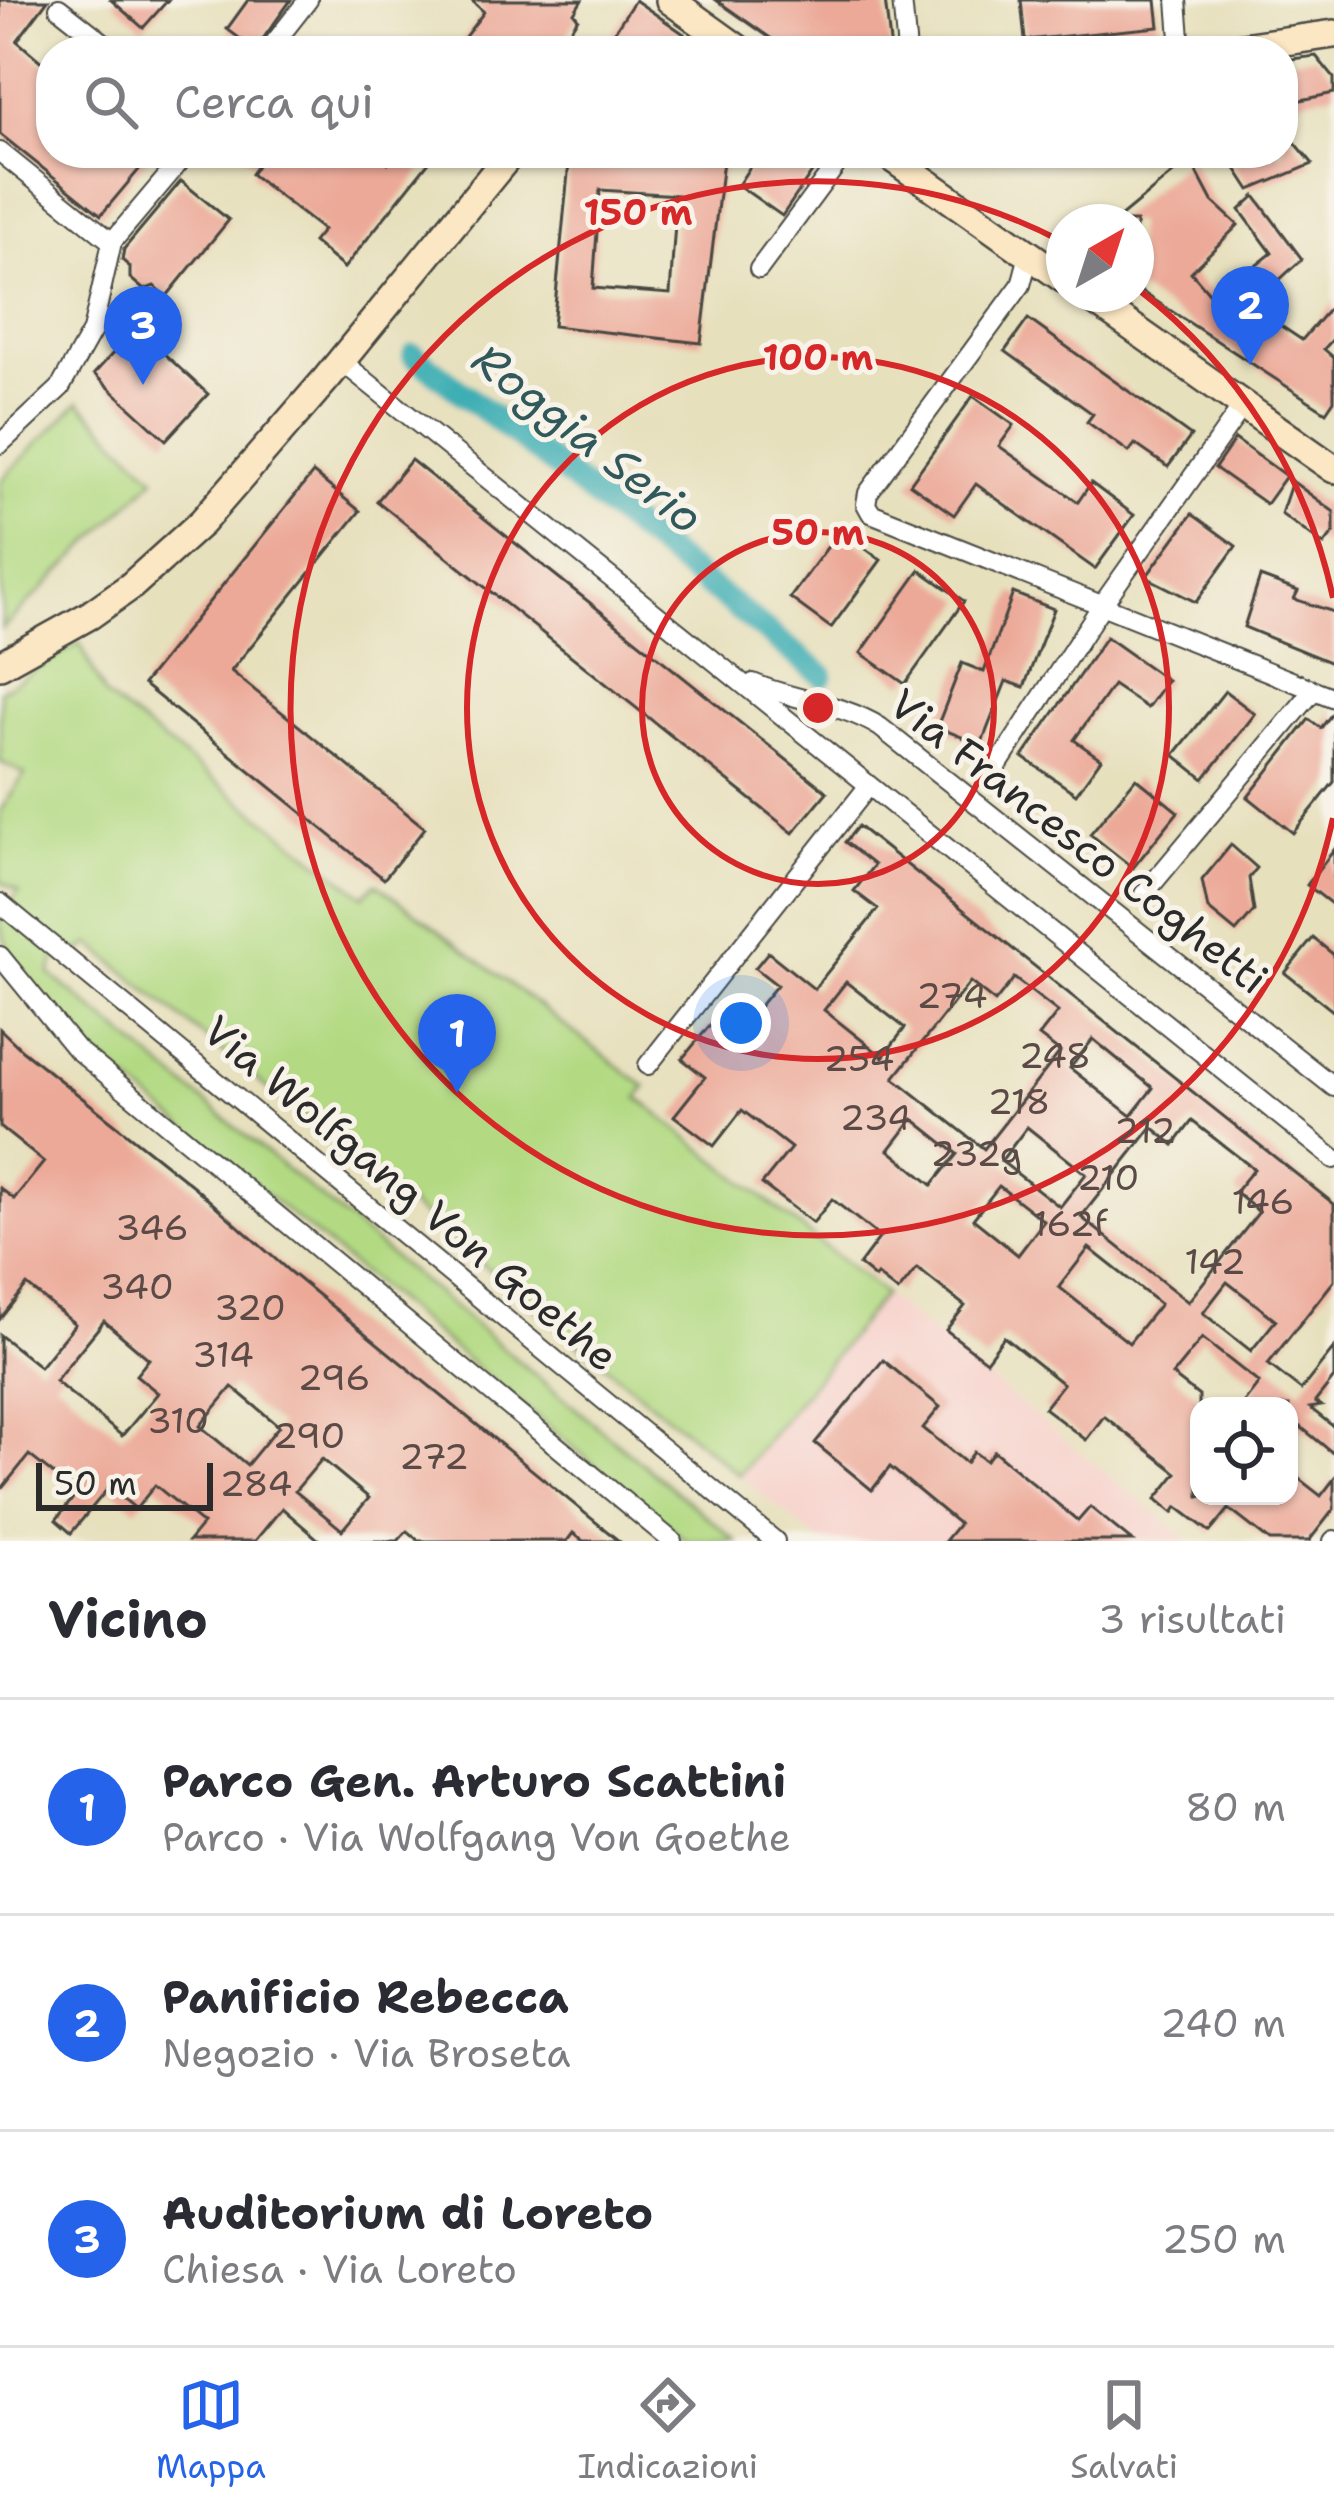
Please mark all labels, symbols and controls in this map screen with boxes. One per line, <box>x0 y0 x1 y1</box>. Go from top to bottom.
search box <box>36 36 1298 168</box>
icon: search <box>78 69 144 135</box>
text: Cerca qui <box>174 72 374 132</box>
text: 150 m <box>583 188 693 237</box>
north arrow <box>1046 204 1154 312</box>
pin: 2 <box>1211 266 1289 365</box>
pin: 3 <box>104 286 182 385</box>
water label: Roggia Serio <box>460 329 716 547</box>
text: 100 m <box>763 333 874 382</box>
text: 50 m <box>772 508 865 557</box>
street label: Via Francesco Coghetti <box>878 676 1280 1006</box>
centre of rings <box>797 687 839 729</box>
house number: 274 <box>916 971 988 1020</box>
your location <box>711 993 771 1053</box>
pin: 1 <box>418 994 496 1093</box>
street label: Via Wolfgang Von Goethe <box>192 1003 630 1383</box>
house number: 248 <box>1019 1031 1091 1080</box>
house number: 254 <box>824 1034 894 1083</box>
house number: 218 <box>987 1077 1051 1126</box>
house number: 234 <box>840 1093 912 1142</box>
house number: 212 <box>1114 1106 1176 1155</box>
house number: 232g <box>930 1129 1022 1178</box>
house number: 210 <box>1077 1153 1139 1202</box>
house number: 146 <box>1231 1177 1295 1226</box>
house number: 162f <box>1032 1199 1108 1248</box>
house number: 346 <box>115 1203 189 1252</box>
house number: 142 <box>1184 1237 1246 1286</box>
house number: 340 <box>100 1262 174 1311</box>
house number: 320 <box>214 1283 286 1332</box>
house number: 314 <box>192 1330 254 1379</box>
house number: 296 <box>298 1353 370 1402</box>
house number: 310 <box>147 1396 209 1445</box>
map controls <box>1190 1397 1298 1505</box>
button: locate <box>1190 1397 1298 1505</box>
house number: 290 <box>272 1411 346 1460</box>
house number: 272 <box>399 1432 469 1481</box>
scale bar <box>36 1457 213 1510</box>
house number: 284 <box>219 1459 293 1508</box>
text: 50 m <box>54 1461 137 1506</box>
text: Vicino <box>48 1585 208 1653</box>
text: 3 risultati <box>1098 1593 1286 1645</box>
text: Parco Gen. Arturo Scattini <box>162 1751 786 1811</box>
text: 1 <box>78 1781 96 1833</box>
text: 80 m <box>1185 1781 1286 1833</box>
text: Parco · Via Wolfgang Von Goethe <box>162 1811 791 1863</box>
text: Panificio Rebecca <box>162 1967 569 2027</box>
text: 2 <box>73 1997 101 2049</box>
text: 240 m <box>1160 1997 1286 2049</box>
text: Negozio · Via Broseta <box>162 2027 570 2079</box>
text: Auditorium di Loreto <box>162 2183 653 2243</box>
text: 3 <box>73 2213 101 2265</box>
text: 250 m <box>1162 2213 1286 2265</box>
text: Chiesa · Via Loreto <box>162 2243 517 2295</box>
tab: Mappa <box>156 2372 266 2489</box>
tab: Indicazioni <box>578 2372 758 2489</box>
tab: Salvati <box>1070 2372 1178 2489</box>

